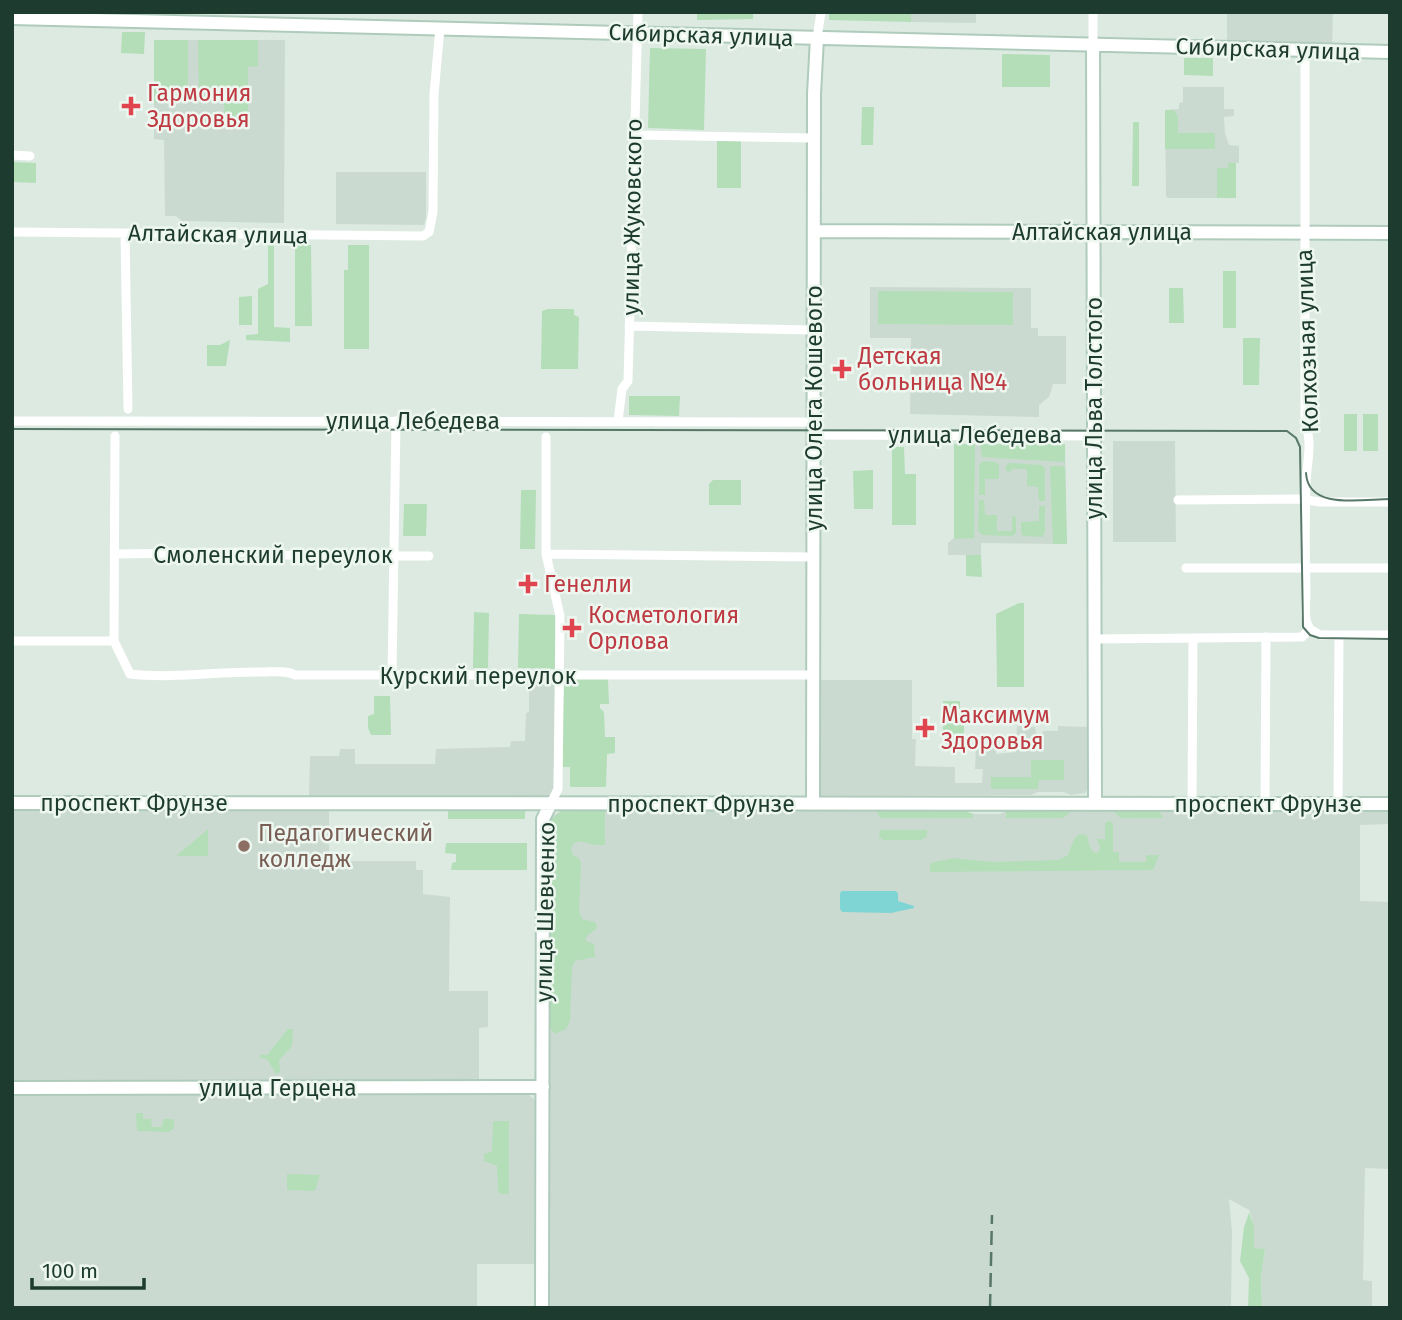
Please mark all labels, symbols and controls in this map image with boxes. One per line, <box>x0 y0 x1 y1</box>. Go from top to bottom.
street label: Сибирская улица <box>608 18 794 52</box>
street label: Сибирская улица <box>1175 32 1361 66</box>
place label: Гармония Здоровья <box>147 79 252 133</box>
marker: Гармония Здоровья <box>121 96 141 116</box>
street label: улица Жуковского <box>616 118 648 316</box>
street label: Алтайская улица <box>128 218 308 250</box>
street label: Алтайская улица <box>1012 218 1192 246</box>
street label: Колхозная улица <box>1290 249 1324 433</box>
street label: улица Олега Кошевого <box>800 285 828 531</box>
street label: улица Льва Толстого <box>1080 297 1108 519</box>
place label: Детская больница №4 <box>857 342 1007 396</box>
marker: Детская больница №4 <box>832 359 852 379</box>
street label: улица Лебедева <box>326 407 500 435</box>
street label: улица Лебедева <box>888 421 1062 449</box>
street label: Смоленский переулок <box>153 541 393 569</box>
place label: Генелли <box>544 570 632 598</box>
marker: Генелли <box>518 574 538 594</box>
place label: Косметология Орлова <box>588 601 739 655</box>
marker: Косметология Орлова <box>562 618 582 638</box>
street label: Курский переулок <box>380 662 576 690</box>
place label: Максимум Здоровья <box>941 701 1050 755</box>
marker: Максимум Здоровья <box>915 718 935 738</box>
street label: проспект Фрунзе <box>40 789 228 817</box>
street label: проспект Фрунзе <box>607 790 795 818</box>
street label: проспект Фрунзе <box>1174 790 1362 818</box>
place label: Педагогический колледж <box>258 819 433 873</box>
street label: улица Шевченко <box>529 821 561 1003</box>
marker: Педагогический колледж <box>236 838 252 854</box>
street label: улица Герцена <box>199 1074 357 1102</box>
scale bar <box>32 1246 144 1290</box>
text: 100 m <box>42 1258 98 1284</box>

